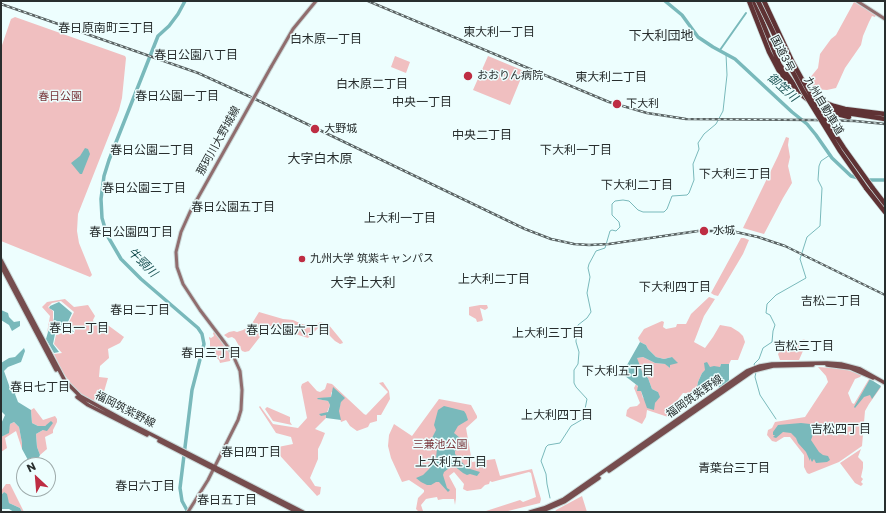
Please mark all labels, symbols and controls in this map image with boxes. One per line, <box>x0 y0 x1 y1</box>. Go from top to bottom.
district label: 春日原南町三丁目 <box>58 22 154 36</box>
district label: 東大利一丁目 <box>463 26 535 40</box>
district label: 下大利団地 <box>629 29 693 45</box>
district label: 白木原一丁目 <box>290 33 362 47</box>
street label: 国道3号 <box>767 33 797 75</box>
district label: 春日公園八丁目 <box>154 49 238 63</box>
place label: おおりん病院 <box>477 69 543 83</box>
marker: おおりん病院 <box>462 70 474 82</box>
district label: 東大利二丁目 <box>575 71 647 85</box>
water label: 御笠川 <box>764 71 800 105</box>
street label: 九州自動車道 <box>800 74 846 138</box>
district label: 白木原二丁目 <box>336 78 408 92</box>
park label: 春日公園 <box>38 90 82 104</box>
district label: 春日公園一丁目 <box>135 90 219 104</box>
district label: 中央一丁目 <box>392 96 452 110</box>
place label: 下大利 <box>626 97 659 111</box>
marker: 下大利 <box>611 98 623 110</box>
street label: 那珂川大野城線 <box>195 104 243 178</box>
place label: 大野城 <box>324 122 357 136</box>
marker: 大野城 <box>309 123 321 135</box>
district label: 中央二丁目 <box>452 129 512 143</box>
district label: 春日公園二丁目 <box>110 144 194 158</box>
district label: 下大利一丁目 <box>540 144 612 158</box>
district label: 大字白木原 <box>288 152 352 168</box>
district label: 下大利三丁目 <box>699 168 771 182</box>
district label: 下大利二丁目 <box>601 179 673 193</box>
district label: 春日公園三丁目 <box>102 182 186 196</box>
district label: 春日公園五丁目 <box>191 201 275 215</box>
district label: 上大利一丁目 <box>364 212 436 226</box>
place label: 水城 <box>713 224 735 238</box>
marker: 水城 <box>698 225 710 237</box>
district label: 春日公園四丁目 <box>89 226 173 240</box>
water label: 牛頸川 <box>124 245 160 281</box>
place label: 九州大学 筑紫キャンパス <box>310 252 434 266</box>
marker: 九州大学 筑紫キャンパス <box>297 254 307 264</box>
district label: 上大利二丁目 <box>458 273 530 287</box>
district label: 大字上大利 <box>331 276 395 292</box>
district label: 下大利四丁目 <box>639 281 711 295</box>
district label: 吉松二丁目 <box>801 295 861 309</box>
district label: 春日二丁目 <box>110 304 170 318</box>
district label: 春日一丁目 <box>49 322 109 336</box>
district label: 春日公園六丁目 <box>246 324 330 338</box>
district label: 上大利三丁目 <box>512 327 584 341</box>
district label: 吉松三丁目 <box>774 340 834 354</box>
district label: 春日三丁目 <box>181 347 241 361</box>
district label: 下大利五丁目 <box>582 365 654 379</box>
street label: 福岡筑紫野線 <box>664 373 726 421</box>
district label: 春日七丁目 <box>10 381 70 395</box>
street label: 福岡筑紫野線 <box>93 389 157 431</box>
district label: 上大利四丁目 <box>521 409 593 423</box>
district label: 吉松四丁目 <box>811 423 871 437</box>
park label: 三兼池公園 <box>413 438 467 452</box>
district label: 春日四丁目 <box>221 446 281 460</box>
district label: 上大利五丁目 <box>415 456 487 470</box>
north arrow <box>16 457 56 497</box>
text: N <box>24 458 38 476</box>
district label: 青葉台三丁目 <box>698 462 770 476</box>
district label: 春日六丁目 <box>115 480 175 494</box>
district label: 春日五丁目 <box>197 494 257 508</box>

